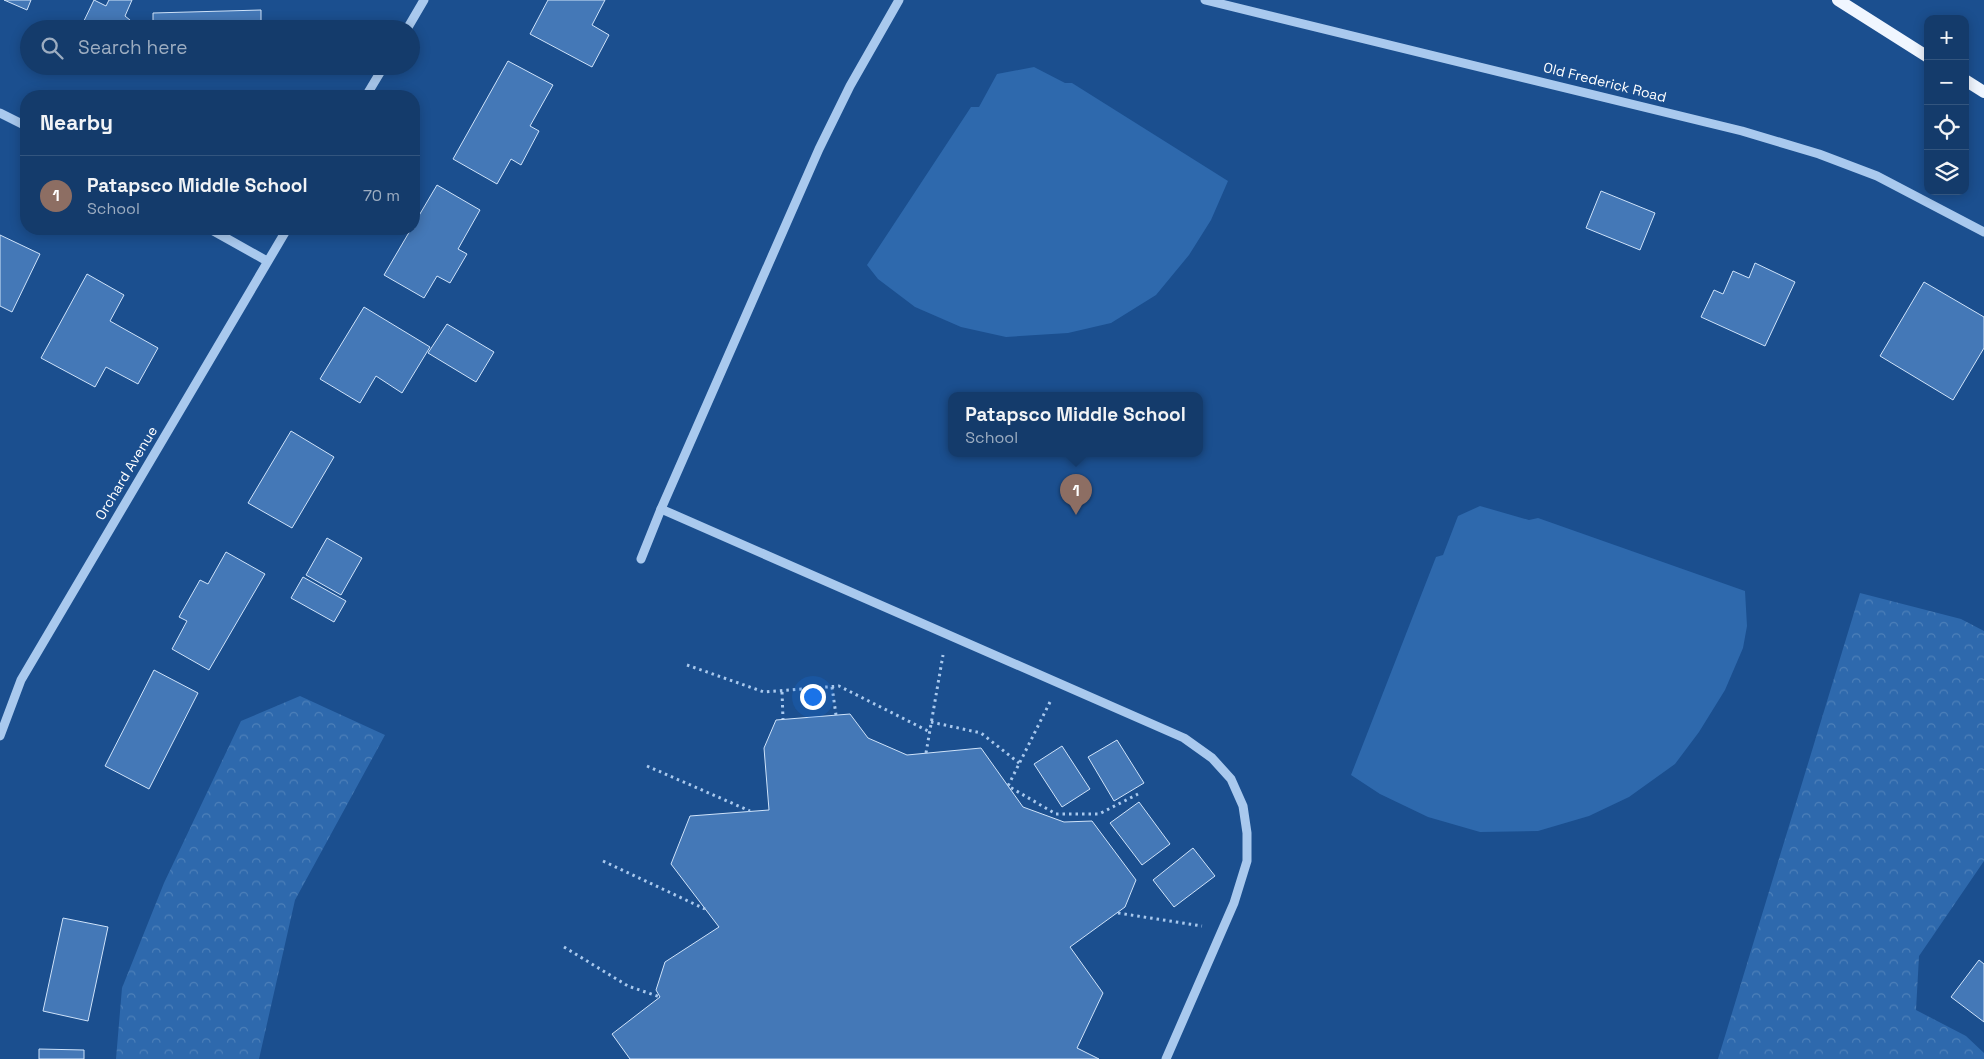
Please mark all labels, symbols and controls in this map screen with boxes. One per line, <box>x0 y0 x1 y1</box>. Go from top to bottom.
map controls <box>1924 15 1969 195</box>
button: + <box>1924 15 1969 60</box>
search box <box>20 20 420 75</box>
icon: search <box>38 34 66 62</box>
text: Search here <box>78 35 188 60</box>
street label: Old Frederick Road <box>1542 58 1668 106</box>
button: − <box>1924 60 1969 105</box>
button: locate <box>1924 105 1969 150</box>
text: Nearby <box>40 109 113 136</box>
button: layers <box>1924 150 1969 195</box>
text: Patapsco Middle School <box>87 173 307 198</box>
text: 1 <box>52 185 60 206</box>
text: 70 m <box>363 185 400 206</box>
text: School <box>87 198 140 219</box>
popup <box>948 392 1203 457</box>
text: Patapsco Middle School <box>965 402 1186 427</box>
street label: Orchard Avenue <box>91 423 161 523</box>
text: School <box>965 427 1018 448</box>
pin: 1 <box>1060 474 1092 515</box>
your location <box>800 684 826 710</box>

